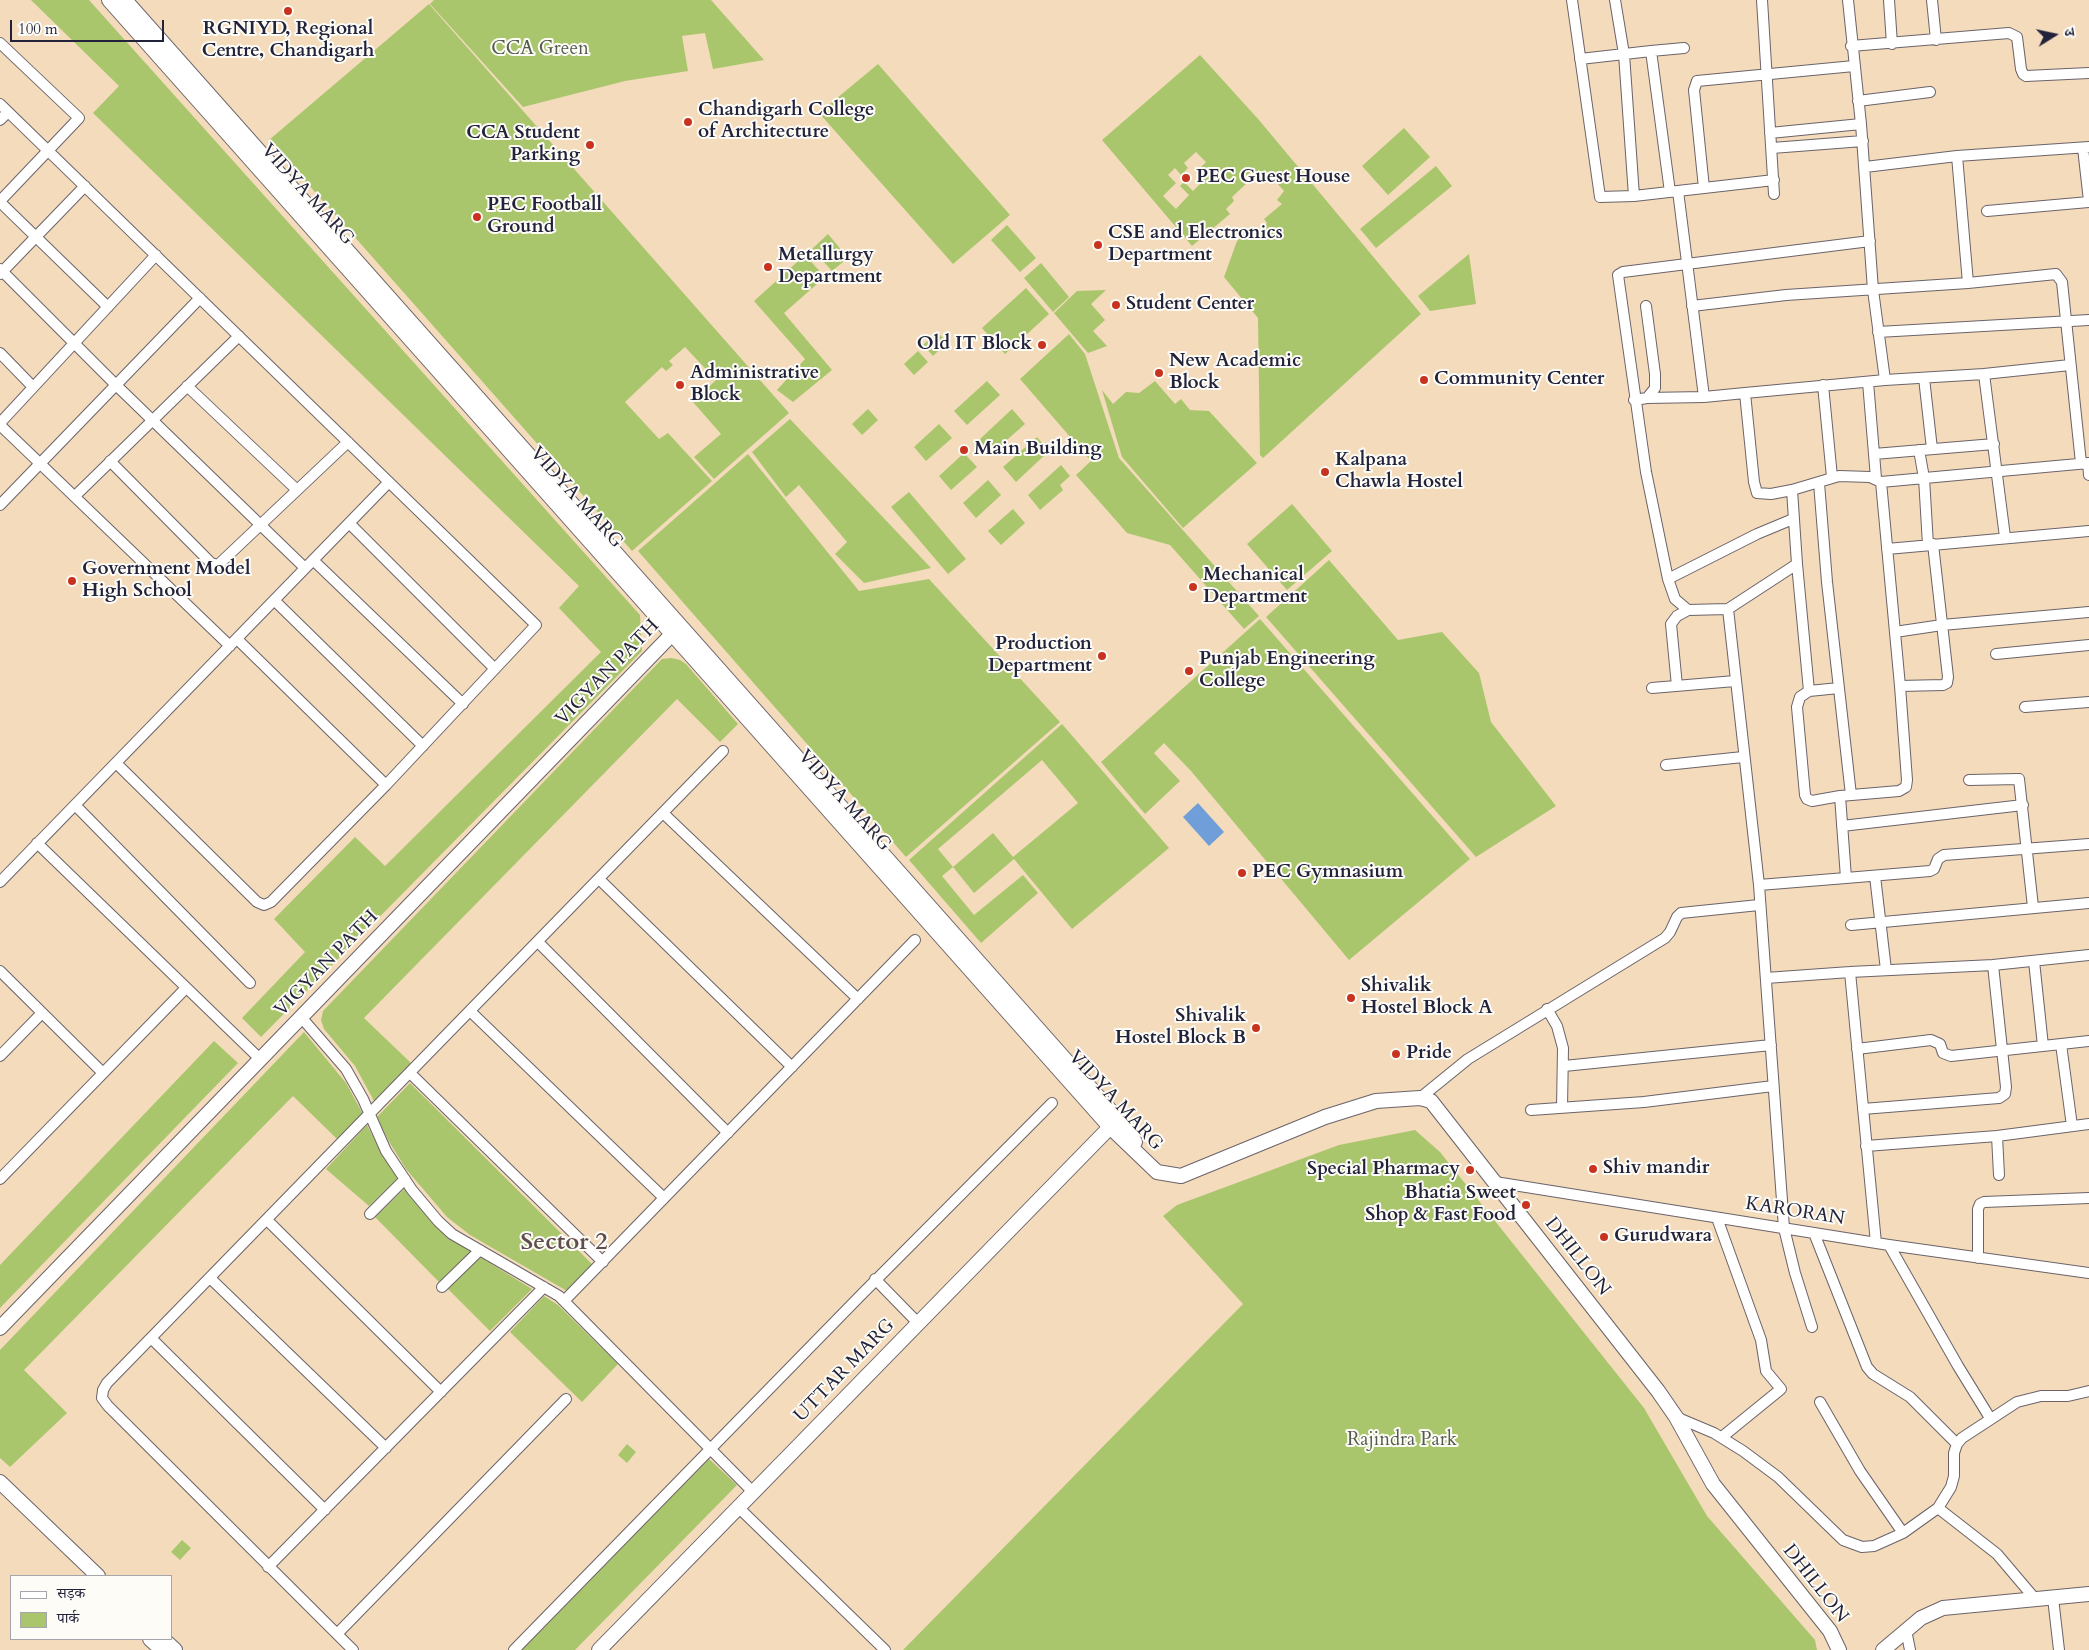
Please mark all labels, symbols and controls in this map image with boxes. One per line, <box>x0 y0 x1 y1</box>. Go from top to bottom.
marker: RGNIYD, Regional Centre, Chandigarh <box>282 5 294 17</box>
scale bar <box>12 10 166 42</box>
north arrow <box>2029 10 2079 60</box>
text: 100 m <box>18 19 58 39</box>
place label: RGNIYD, Regional Centre, Chandigarh <box>202 19 374 63</box>
text: उ <box>2059 27 2079 37</box>
park label: CCA Green <box>491 39 589 61</box>
place label: Chandigarh College of Architecture <box>698 100 875 144</box>
marker: Chandigarh College of Architecture <box>682 116 694 128</box>
place label: CCA Student Parking <box>466 123 580 167</box>
marker: CCA Student Parking <box>584 139 596 151</box>
street label: VIDYA MARG <box>256 140 358 250</box>
place label: PEC Guest House <box>1196 167 1350 189</box>
marker: PEC Guest House <box>1180 172 1192 184</box>
place label: PEC Football Ground <box>487 195 602 239</box>
marker: PEC Football Ground <box>471 211 483 223</box>
place label: CSE and Electronics Department <box>1108 223 1283 267</box>
marker: CSE and Electronics Department <box>1092 239 1104 251</box>
place label: Metallurgy Department <box>778 245 882 289</box>
marker: Metallurgy Department <box>762 261 774 273</box>
place label: Student Center <box>1126 294 1254 316</box>
marker: Student Center <box>1110 299 1122 311</box>
place label: Old IT Block <box>917 334 1032 356</box>
marker: Old IT Block <box>1036 339 1048 351</box>
place label: New Academic Block <box>1169 351 1301 395</box>
place label: Administrative Block <box>690 363 819 407</box>
marker: New Academic Block <box>1153 367 1165 379</box>
place label: Community Center <box>1434 369 1604 391</box>
marker: Community Center <box>1418 374 1430 386</box>
marker: Administrative Block <box>674 379 686 391</box>
place label: Main Building <box>974 439 1102 461</box>
street label: VIDYA MARG <box>525 443 627 553</box>
marker: Main Building <box>958 444 970 456</box>
place label: Kalpana Chawla Hostel <box>1335 450 1463 494</box>
marker: Kalpana Chawla Hostel <box>1319 466 1331 478</box>
place label: Government Model High School <box>82 559 251 603</box>
place label: Mechanical Department <box>1203 565 1307 609</box>
marker: Government Model High School <box>66 575 78 587</box>
marker: Mechanical Department <box>1187 581 1199 593</box>
street label: VIGYAN PATH <box>552 615 664 731</box>
place label: Production Department <box>988 634 1092 678</box>
place label: Punjab Engineering College <box>1199 649 1375 693</box>
marker: Production Department <box>1096 650 1108 662</box>
marker: Punjab Engineering College <box>1183 665 1195 677</box>
street label: VIDYA MARG <box>793 746 895 856</box>
place label: PEC Gymnasium <box>1252 862 1403 884</box>
marker: PEC Gymnasium <box>1236 867 1248 879</box>
street label: VIGYAN PATH <box>271 906 383 1022</box>
place label: Shivalik Hostel Block A <box>1361 976 1493 1020</box>
marker: Shivalik Hostel Block A <box>1345 992 1357 1004</box>
place label: Shivalik Hostel Block B <box>1115 1006 1246 1050</box>
marker: Shivalik Hostel Block B <box>1250 1022 1262 1034</box>
place label: Pride <box>1406 1043 1452 1065</box>
street label: VIDYA MARG <box>1063 1046 1167 1156</box>
marker: Pride <box>1390 1048 1402 1060</box>
place label: Shiv mandir <box>1603 1158 1709 1180</box>
place label: Special Pharmacy <box>1307 1159 1460 1181</box>
marker: Shiv mandir <box>1587 1163 1599 1175</box>
marker: Special Pharmacy <box>1464 1164 1476 1176</box>
place label: Bhatia Sweet Shop & Fast Food <box>1365 1183 1516 1227</box>
street label: KARORAN <box>1744 1193 1846 1231</box>
marker: Bhatia Sweet Shop & Fast Food <box>1520 1199 1532 1211</box>
street label: DHILLON <box>1539 1213 1615 1301</box>
place label: Gurudwara <box>1614 1226 1712 1248</box>
district label: Sector 2 <box>521 1229 607 1257</box>
marker: Gurudwara <box>1598 1231 1610 1243</box>
street label: UTTAR MARG <box>790 1315 900 1427</box>
park label: Rajindra Park <box>1347 1430 1457 1452</box>
street label: DHILLON <box>1777 1540 1853 1628</box>
legend <box>10 1575 172 1640</box>
text: सड़क <box>57 1583 85 1603</box>
text: पार्क <box>57 1608 79 1628</box>

